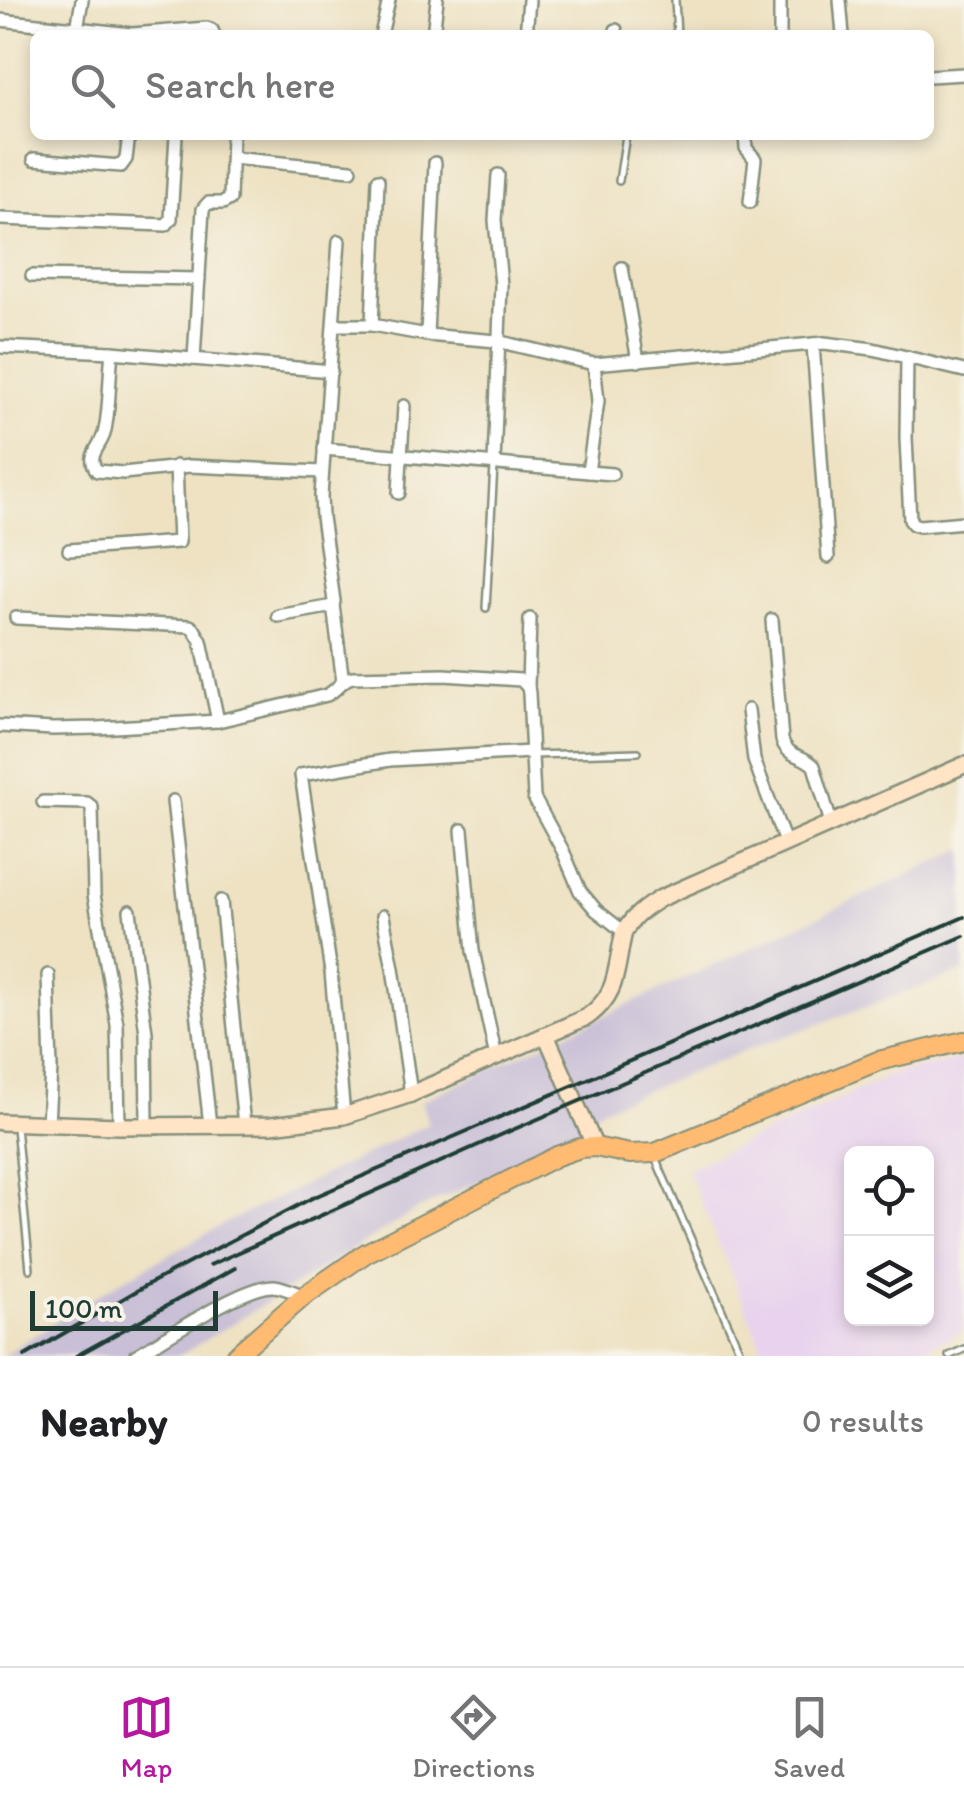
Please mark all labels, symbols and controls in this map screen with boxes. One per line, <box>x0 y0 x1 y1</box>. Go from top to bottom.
search box <box>30 30 934 140</box>
icon: search <box>65 58 120 113</box>
text: Search here <box>145 62 336 108</box>
map controls <box>844 1146 934 1326</box>
button: locate <box>844 1146 934 1236</box>
button: layers <box>844 1236 934 1326</box>
scale bar <box>30 1286 218 1330</box>
text: 100 m <box>45 1291 122 1325</box>
text: Nearby <box>40 1396 167 1447</box>
text: 0 results <box>802 1402 924 1440</box>
tab: Map <box>119 1690 174 1784</box>
tab: Directions <box>412 1690 535 1784</box>
tab: Saved <box>773 1690 845 1784</box>

